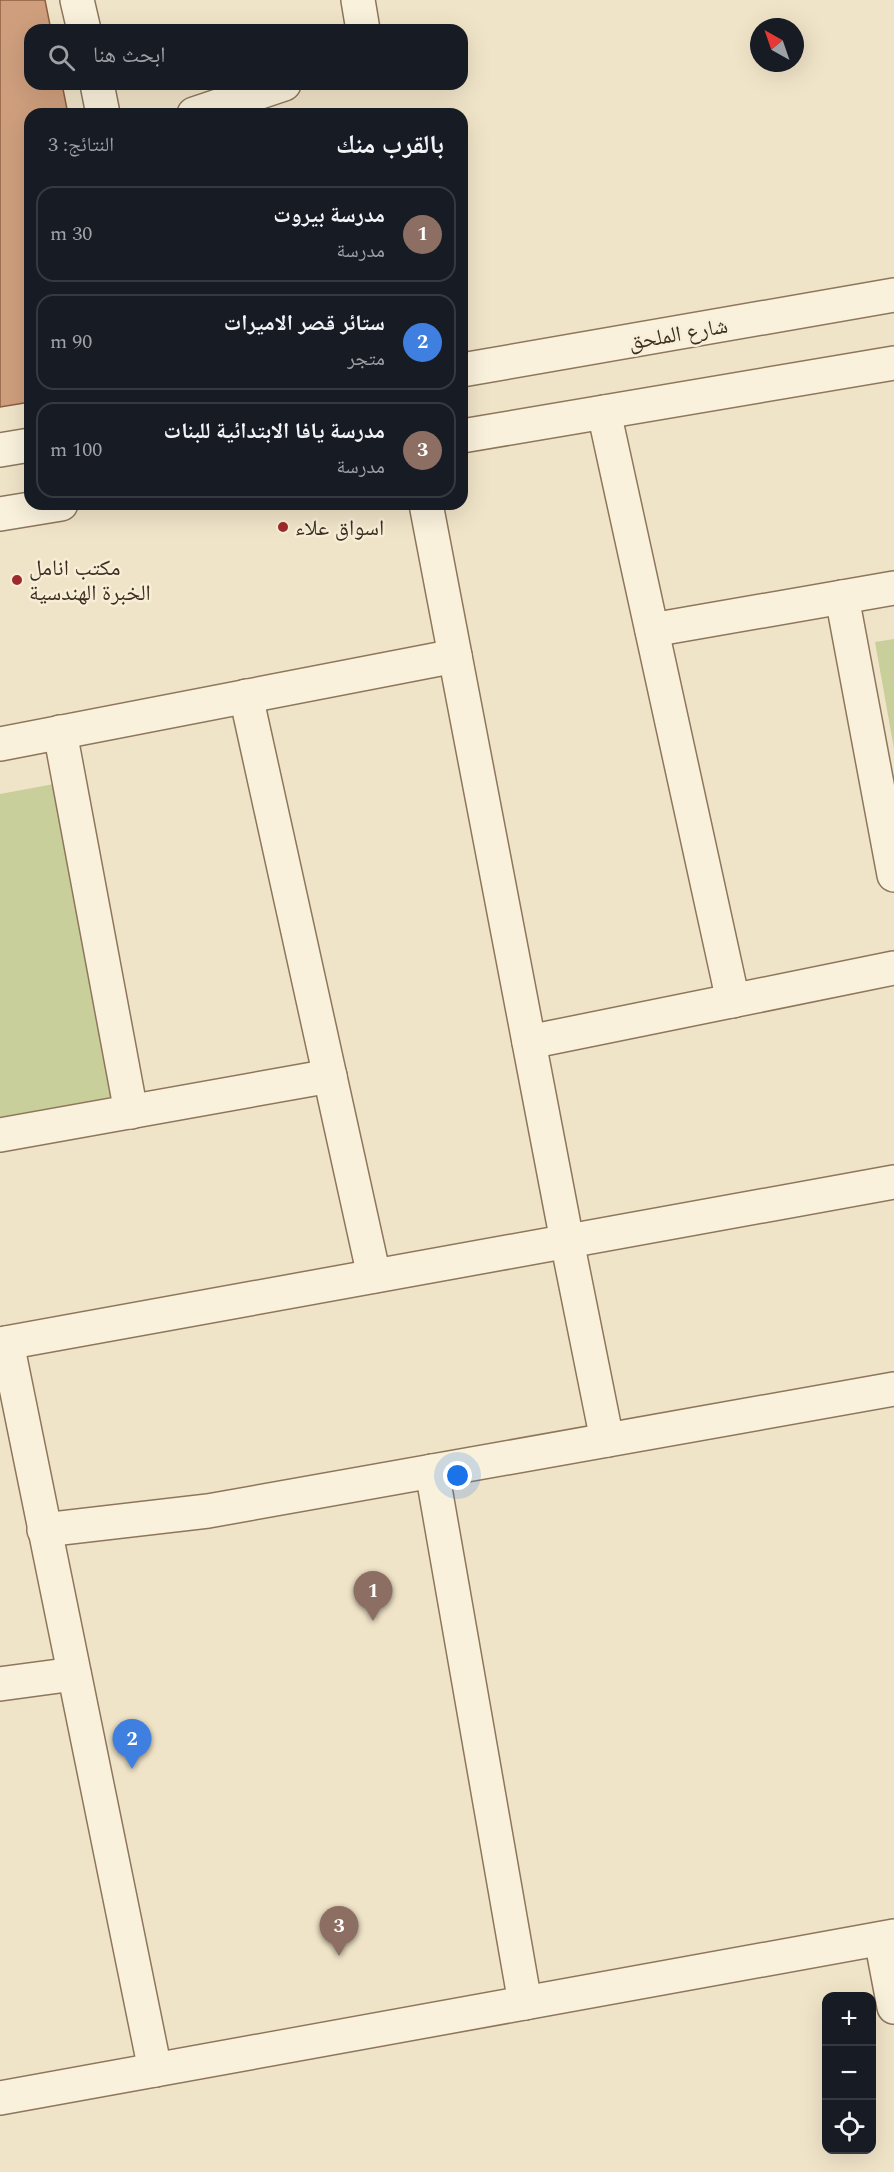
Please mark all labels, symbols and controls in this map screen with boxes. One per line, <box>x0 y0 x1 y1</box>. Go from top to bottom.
north arrow <box>750 18 804 72</box>
search box <box>24 24 468 90</box>
text: ابحث هنا <box>93 39 166 72</box>
icon: search <box>45 41 78 74</box>
text: بالقرب منك <box>336 125 444 165</box>
text: النتائج: 3 <box>48 130 114 160</box>
text: مدرسة بيروت <box>273 199 385 232</box>
text: 30 m <box>50 219 92 249</box>
text: 1 <box>417 219 428 249</box>
text: مدرسة <box>336 236 385 266</box>
text: ستائر قصر الاميرات <box>224 307 385 340</box>
street label: شارع الملحق <box>626 310 731 359</box>
text: 90 m <box>50 327 92 357</box>
text: 2 <box>417 327 428 357</box>
text: متجر <box>347 344 385 374</box>
text: مدرسة يافا الابتدائية للبنات <box>163 415 385 448</box>
text: 100 m <box>50 435 102 465</box>
text: 3 <box>417 435 428 465</box>
text: مدرسة <box>336 452 385 482</box>
place label: اسواق علاء <box>295 512 384 545</box>
marker: اسواق علاء <box>276 520 290 534</box>
place label: مكتب انامل الخبرة الهندسية <box>29 552 151 610</box>
marker: مكتب انامل الخبرة الهندسية <box>10 573 24 587</box>
your location <box>443 1461 472 1490</box>
pin: 1 <box>354 1572 392 1621</box>
pin: 2 <box>112 1720 152 1769</box>
pin: 3 <box>320 1906 358 1956</box>
map controls <box>822 1992 876 2154</box>
button: + <box>822 1992 876 2046</box>
button: − <box>822 2046 876 2100</box>
button: locate <box>822 2100 876 2154</box>

